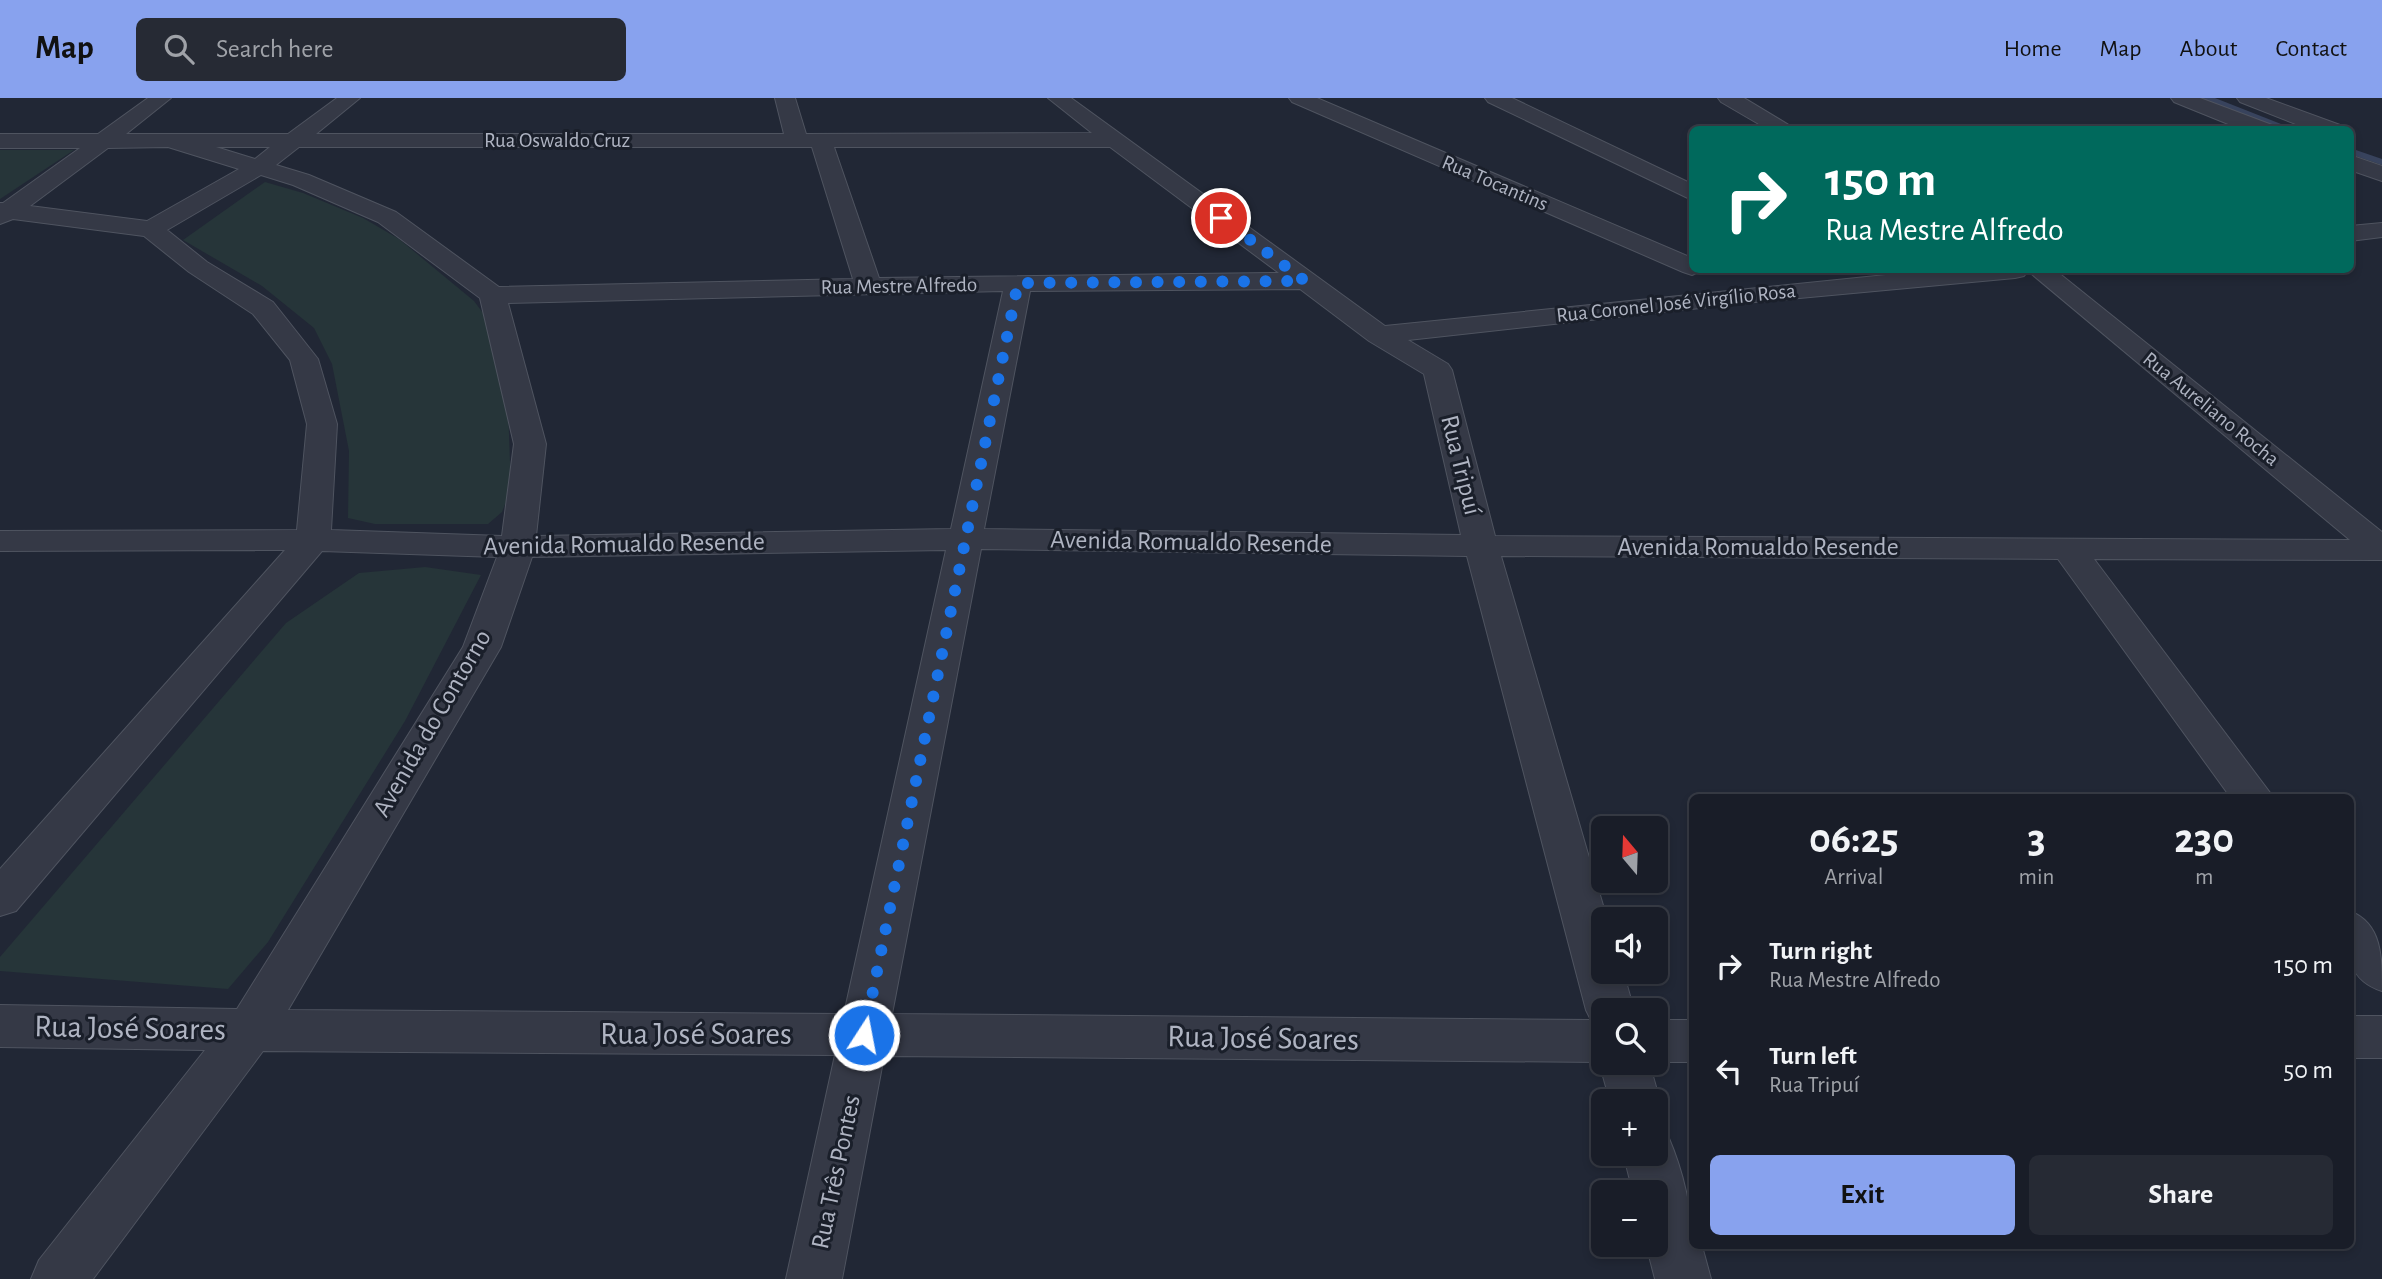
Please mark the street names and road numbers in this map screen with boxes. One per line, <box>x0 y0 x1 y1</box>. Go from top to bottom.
street label: Rua Oswaldo Cruz <box>484 130 630 151</box>
street label: Rua Tocantins <box>1439 151 1551 215</box>
street label: Rua Mestre Alfredo <box>821 274 977 298</box>
street label: Rua Coronel José Virgílio Rosa <box>1555 280 1797 326</box>
street label: Rua Aureliano Rocha <box>2139 348 2283 470</box>
street label: Rua Tripuí <box>1436 412 1486 518</box>
street label: Avenida Romualdo Resende <box>1050 527 1332 557</box>
street label: Avenida Romualdo Resende <box>483 529 765 559</box>
street label: Avenida Romualdo Resende <box>1617 534 1899 560</box>
street label: Avenida do Contorno <box>368 625 496 821</box>
street label: Rua José Soares <box>34 1010 226 1046</box>
street label: Rua José Soares <box>600 1018 792 1050</box>
street label: Rua José Soares <box>1167 1020 1359 1056</box>
street label: Rua Três Pontes <box>807 1093 865 1251</box>

